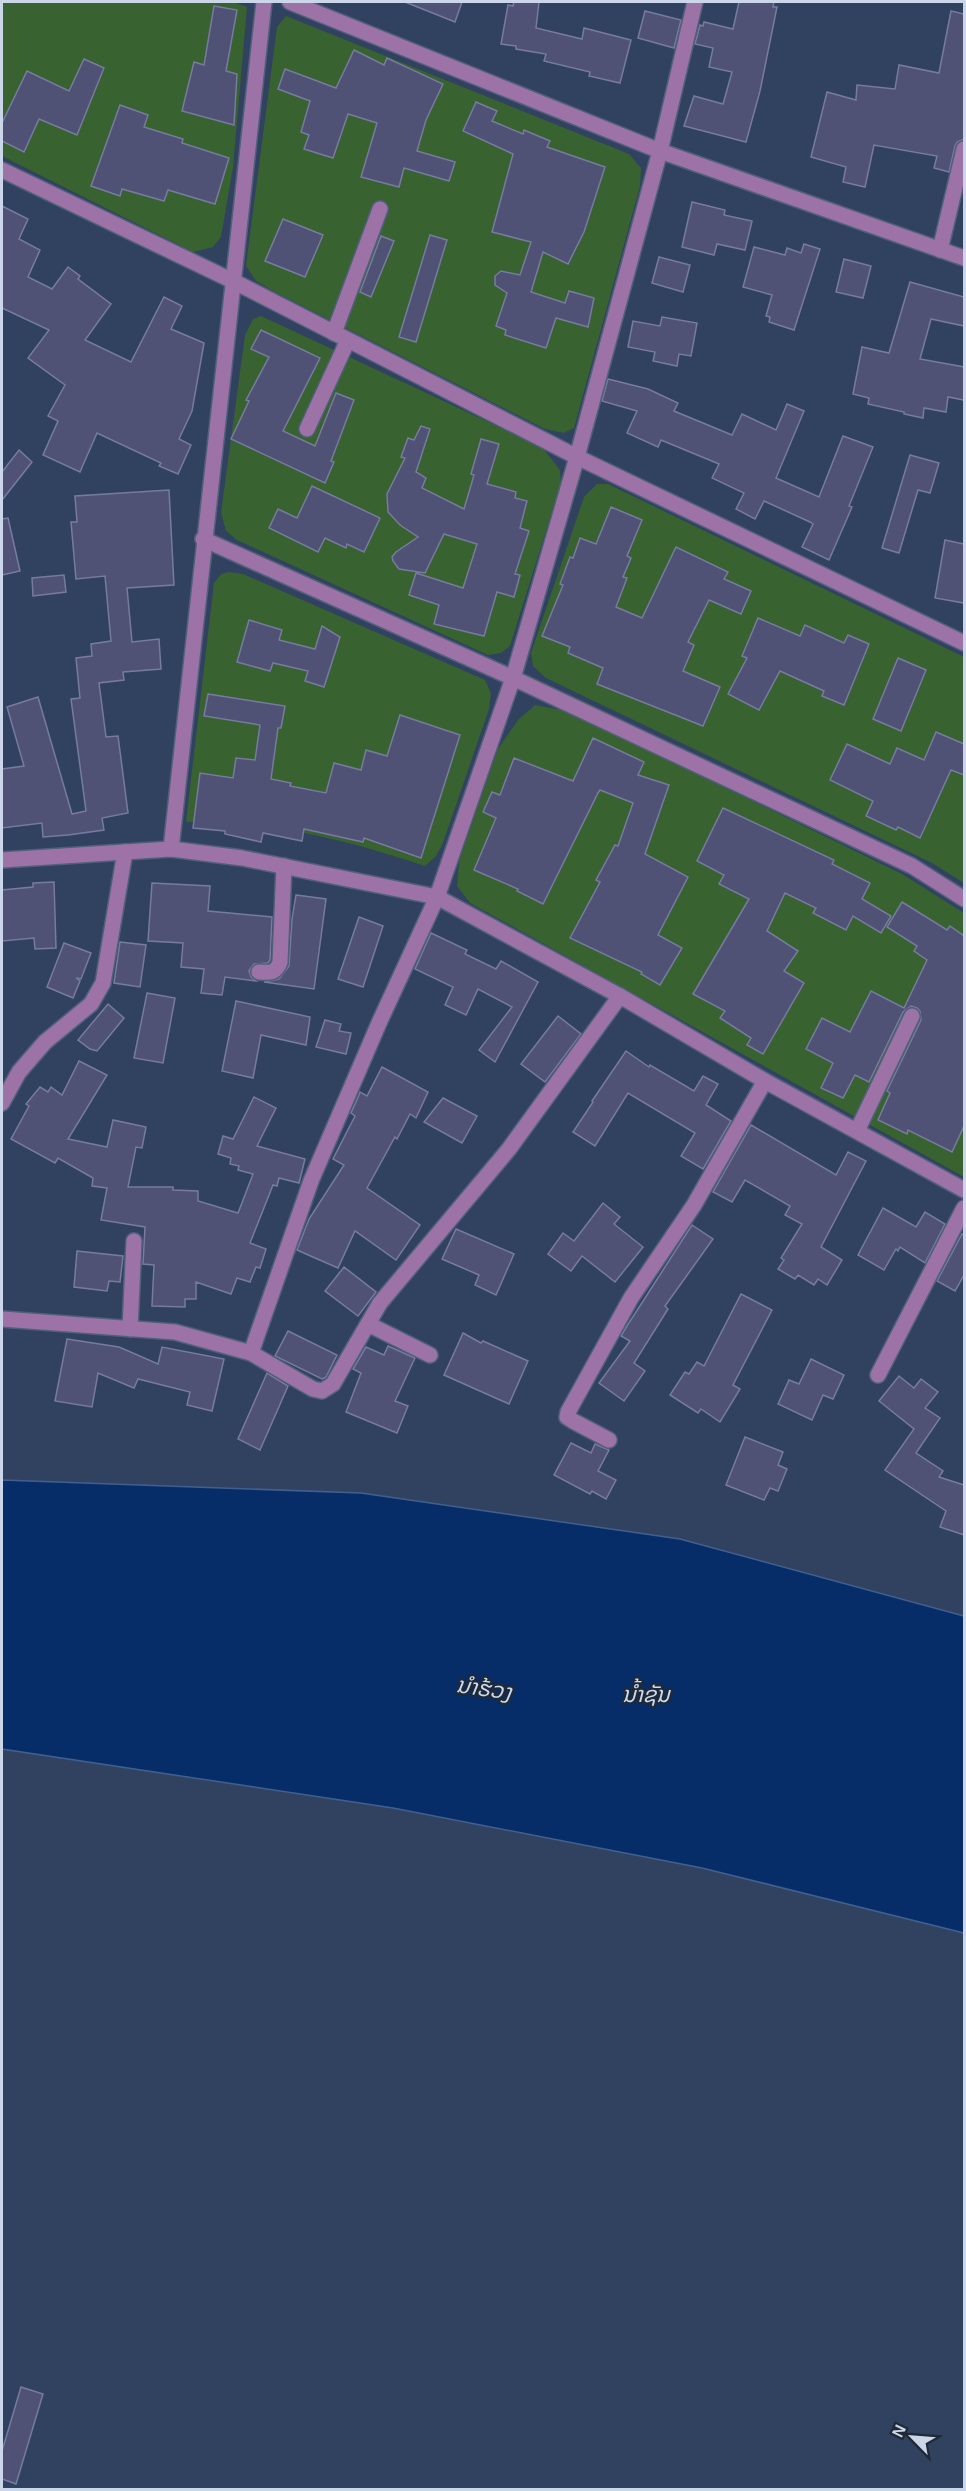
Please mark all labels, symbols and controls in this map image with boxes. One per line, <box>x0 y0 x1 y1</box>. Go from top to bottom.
water label: ນຳ້ຮວງ <box>455 1672 514 1705</box>
water label: ນ້ຳຊັນ <box>622 1678 671 1707</box>
north arrow <box>882 2407 942 2467</box>
text: N <box>889 2422 909 2440</box>

